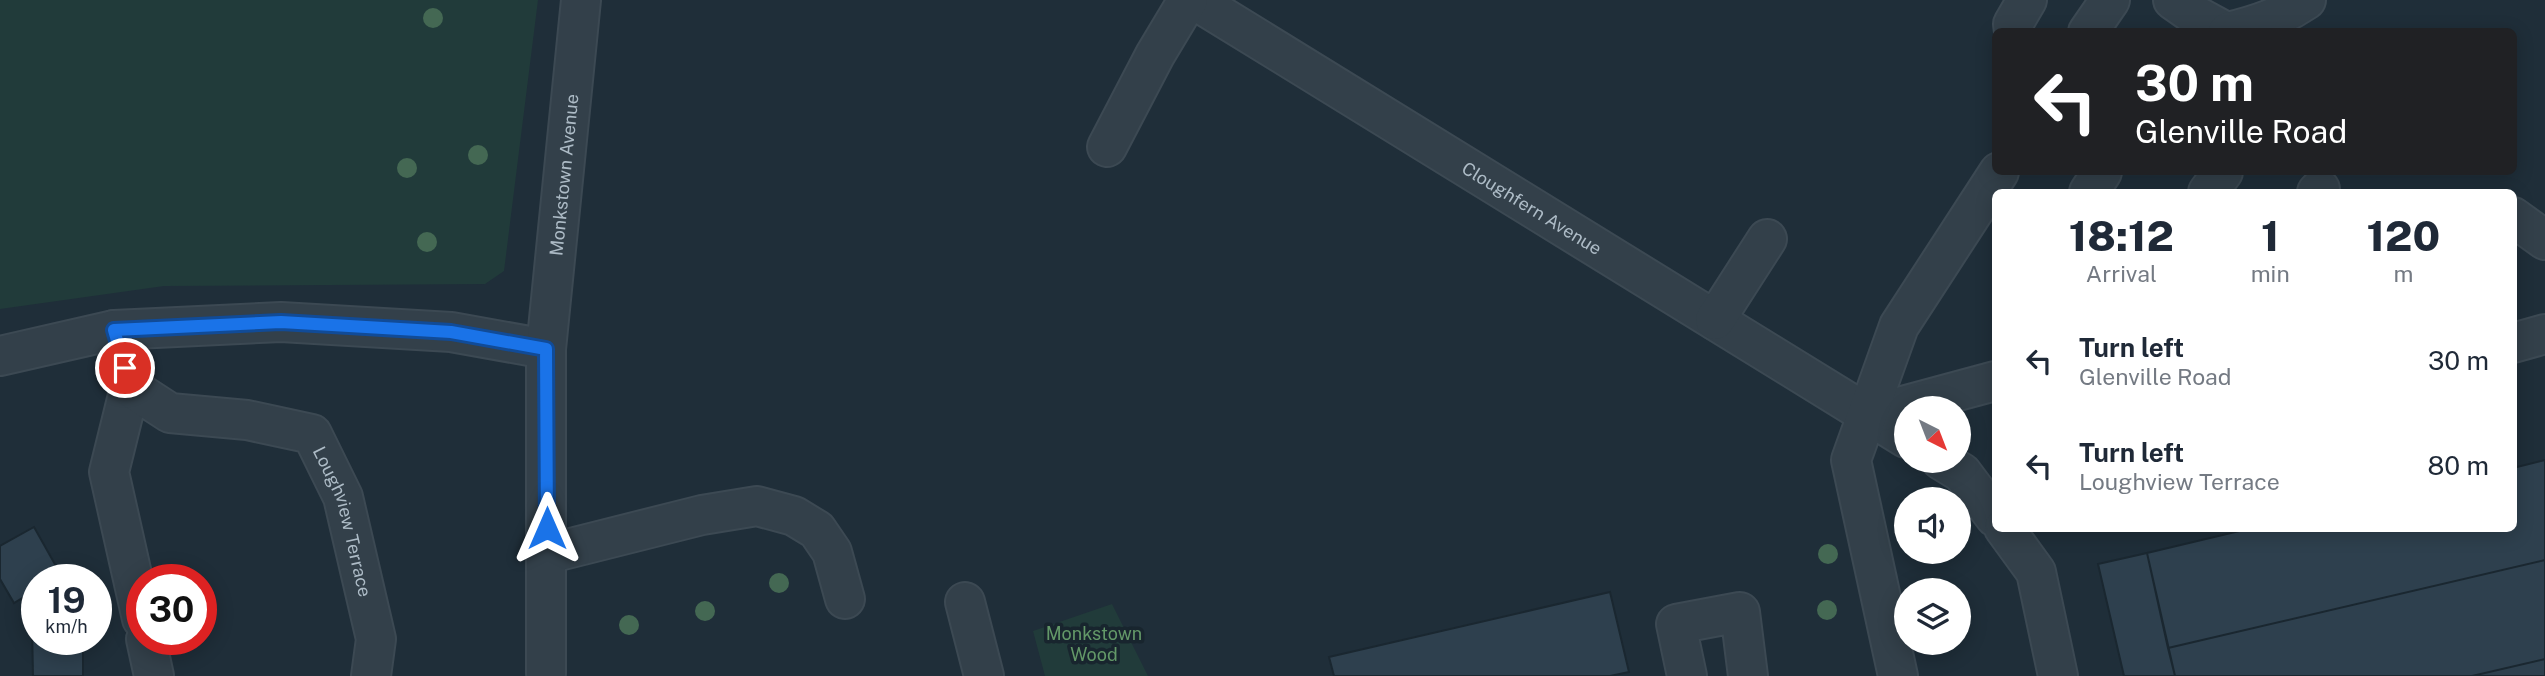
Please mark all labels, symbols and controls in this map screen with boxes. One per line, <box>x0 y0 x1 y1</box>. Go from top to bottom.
text: 30 m <box>2135 54 2254 112</box>
icon: left <box>2020 56 2111 147</box>
street label: Monkstown Avenue <box>545 93 582 257</box>
text: Glenville Road <box>2135 113 2347 150</box>
street label: Cloughfern Avenue <box>1458 157 1606 259</box>
text: 18:12 <box>2069 211 2174 260</box>
text: 1 <box>2261 211 2279 260</box>
text: 120 <box>2367 211 2440 260</box>
text: Arrival <box>2086 260 2157 287</box>
text: min <box>2251 260 2290 287</box>
text: m <box>2393 260 2413 287</box>
text: Turn left <box>2079 332 2184 363</box>
pin <box>95 338 155 398</box>
icon: left <box>2020 342 2058 380</box>
text: 30 m <box>2428 345 2489 376</box>
icon: arrive <box>106 349 144 387</box>
text: Glenville Road <box>2079 363 2232 390</box>
north arrow <box>1894 396 1970 472</box>
map controls <box>1894 396 1971 655</box>
text: Turn left <box>2079 437 2184 468</box>
street label: Loughview Terrace <box>309 443 376 599</box>
icon: left <box>2020 447 2058 485</box>
text: 80 m <box>2428 450 2489 481</box>
text: Loughview Terrace <box>2079 468 2280 495</box>
button: sound <box>1894 487 1971 564</box>
position arrow <box>510 491 584 565</box>
speed limit sign: 30 <box>126 564 217 655</box>
button: layers <box>1894 578 1971 655</box>
text: 19 <box>47 580 86 621</box>
text: km/h <box>45 616 88 637</box>
park label: Monkstown Wood <box>1046 623 1142 665</box>

